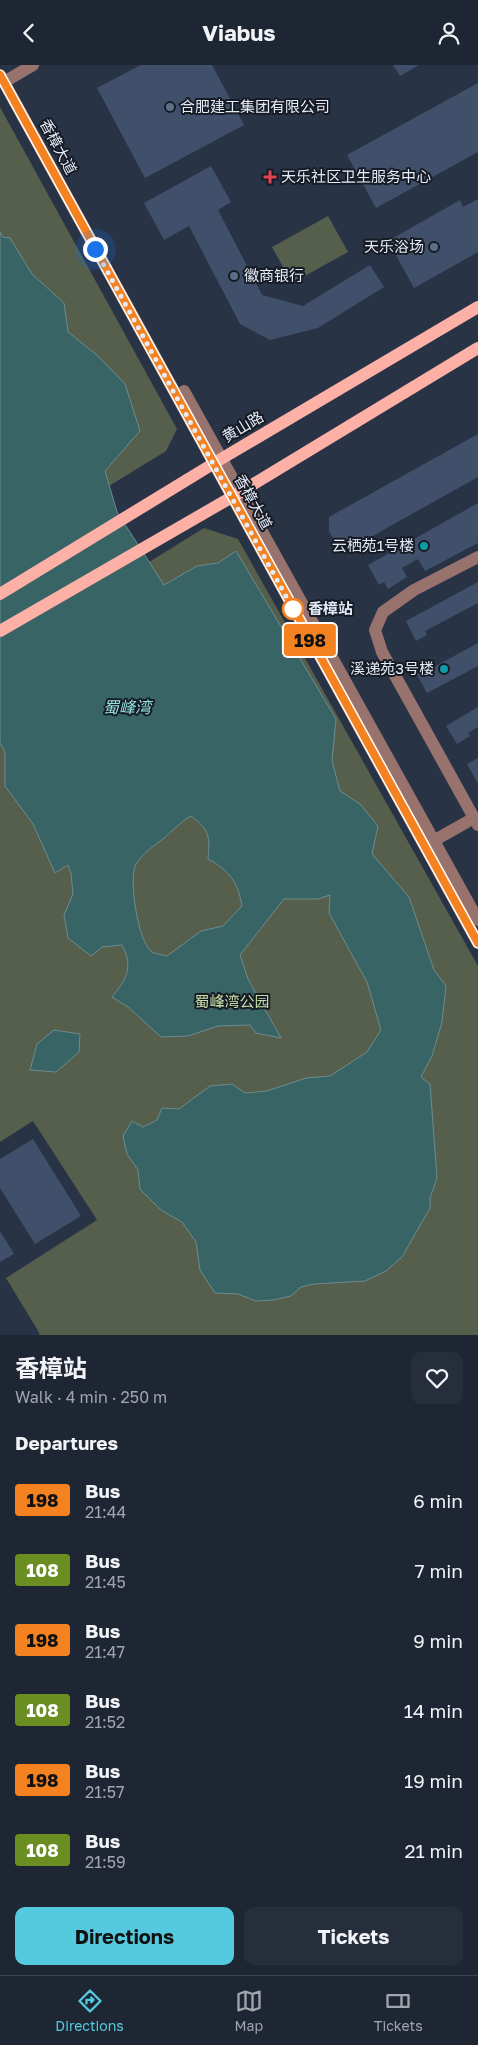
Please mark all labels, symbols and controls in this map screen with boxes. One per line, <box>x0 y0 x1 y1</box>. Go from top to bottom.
icon: back <box>15 19 43 47</box>
text: Viabus <box>202 19 276 46</box>
icon: person <box>435 19 463 47</box>
place label: 合肥建工集团有限公司 <box>180 97 330 115</box>
marker: 合肥建工集团有限公司 <box>164 101 176 113</box>
street label: 香樟大道 <box>37 116 81 177</box>
place label: 天乐社区卫生服务中心 <box>281 167 431 185</box>
marker: 天乐社区卫生服务中心 <box>263 170 277 184</box>
your location <box>83 237 108 262</box>
place label: 天乐浴场 <box>364 237 424 255</box>
marker: 天乐浴场 <box>428 241 440 253</box>
place label: 徽商银行 <box>244 266 304 284</box>
marker: 徽商银行 <box>228 270 240 282</box>
street label: 黄山路 <box>219 407 266 445</box>
street label: 香樟大道 <box>231 471 276 532</box>
place label: 云栖苑1号楼 <box>332 536 414 554</box>
marker: 云栖苑1号楼 <box>418 540 430 552</box>
marker: 香樟站 <box>282 598 304 620</box>
place label: 香樟站 <box>308 599 353 617</box>
line badge: 198 <box>281 624 339 656</box>
text: 198 <box>294 629 326 651</box>
place label: 溪递苑3号楼 <box>350 659 434 677</box>
marker: 溪递苑3号楼 <box>438 663 450 675</box>
water label: 蜀峰湾 <box>103 697 154 717</box>
park label: 蜀峰湾公园 <box>194 992 270 1010</box>
button: heart <box>411 1352 463 1404</box>
text: 香樟站 <box>15 1353 87 1382</box>
text: Walk · 4 min · 250 m <box>15 1387 167 1407</box>
text: Departures <box>15 1431 118 1454</box>
text: Bus <box>85 1479 120 1502</box>
text: 198 <box>26 1489 59 1511</box>
text: 6 min <box>413 1489 463 1512</box>
text: 21:44 <box>85 1502 126 1522</box>
text: Bus <box>85 1549 120 1572</box>
text: 108 <box>26 1559 59 1581</box>
text: 7 min <box>415 1559 463 1582</box>
text: 21:45 <box>85 1572 126 1592</box>
text: Bus <box>85 1619 120 1642</box>
text: 198 <box>26 1629 59 1651</box>
text: 9 min <box>413 1629 463 1652</box>
text: 21:47 <box>85 1642 125 1662</box>
text: Bus <box>85 1689 120 1712</box>
text: 108 <box>26 1699 59 1721</box>
text: 14 min <box>404 1699 463 1722</box>
text: 21:52 <box>85 1712 125 1732</box>
text: Bus <box>85 1759 120 1782</box>
text: 198 <box>26 1769 59 1791</box>
text: 19 min <box>404 1769 463 1792</box>
text: 21:57 <box>85 1782 125 1802</box>
text: Bus <box>85 1829 120 1852</box>
text: 108 <box>26 1839 59 1861</box>
text: 21 min <box>404 1839 463 1862</box>
text: 21:59 <box>85 1852 126 1872</box>
button: Directions <box>15 1907 234 1965</box>
button: Tickets <box>244 1907 463 1965</box>
tab: Directions <box>55 1987 124 2034</box>
tab: Map <box>234 1987 263 2034</box>
tab: Tickets <box>374 1987 423 2034</box>

